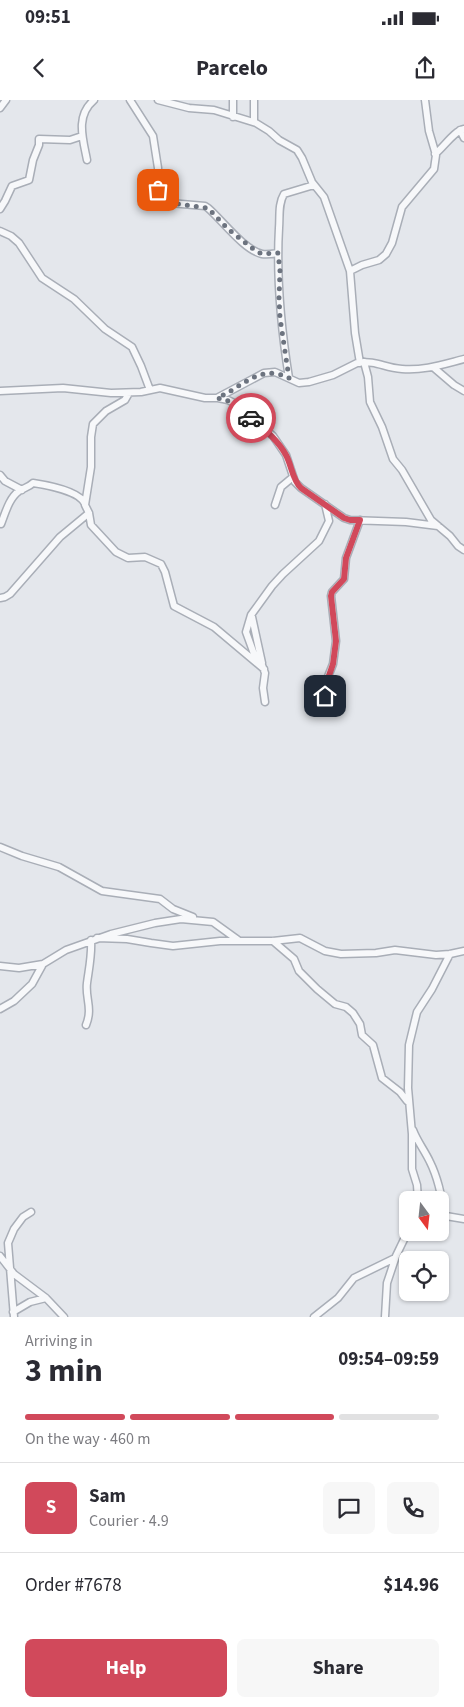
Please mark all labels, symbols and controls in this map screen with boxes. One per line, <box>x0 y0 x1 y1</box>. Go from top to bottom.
text: 09:51 <box>25 4 71 31</box>
text: Parcelo <box>196 52 268 84</box>
icon: back <box>25 54 53 82</box>
icon: share <box>411 54 439 82</box>
pin <box>137 169 179 211</box>
icon: bag <box>144 176 172 204</box>
courier <box>226 393 276 443</box>
icon: car <box>237 404 265 432</box>
pin <box>304 675 346 717</box>
icon: home <box>311 682 339 710</box>
north arrow <box>399 1191 449 1241</box>
map controls <box>399 1191 449 1301</box>
button: locate <box>399 1251 449 1301</box>
text: Arriving in <box>25 1330 93 1352</box>
text: 09:54–09:59 <box>338 1346 439 1373</box>
text: 3 min <box>25 1348 103 1394</box>
text: On the way · 460 m <box>25 1428 150 1450</box>
button: chat <box>323 1482 375 1534</box>
button: phone <box>387 1482 439 1534</box>
text: Sam <box>89 1483 126 1510</box>
text: S <box>46 1494 56 1521</box>
text: Courier · 4.9 <box>89 1510 169 1532</box>
text: Order #7678 <box>25 1572 122 1599</box>
text: $14.96 <box>383 1572 439 1599</box>
button: Help <box>25 1639 227 1697</box>
button: Share <box>237 1639 439 1697</box>

